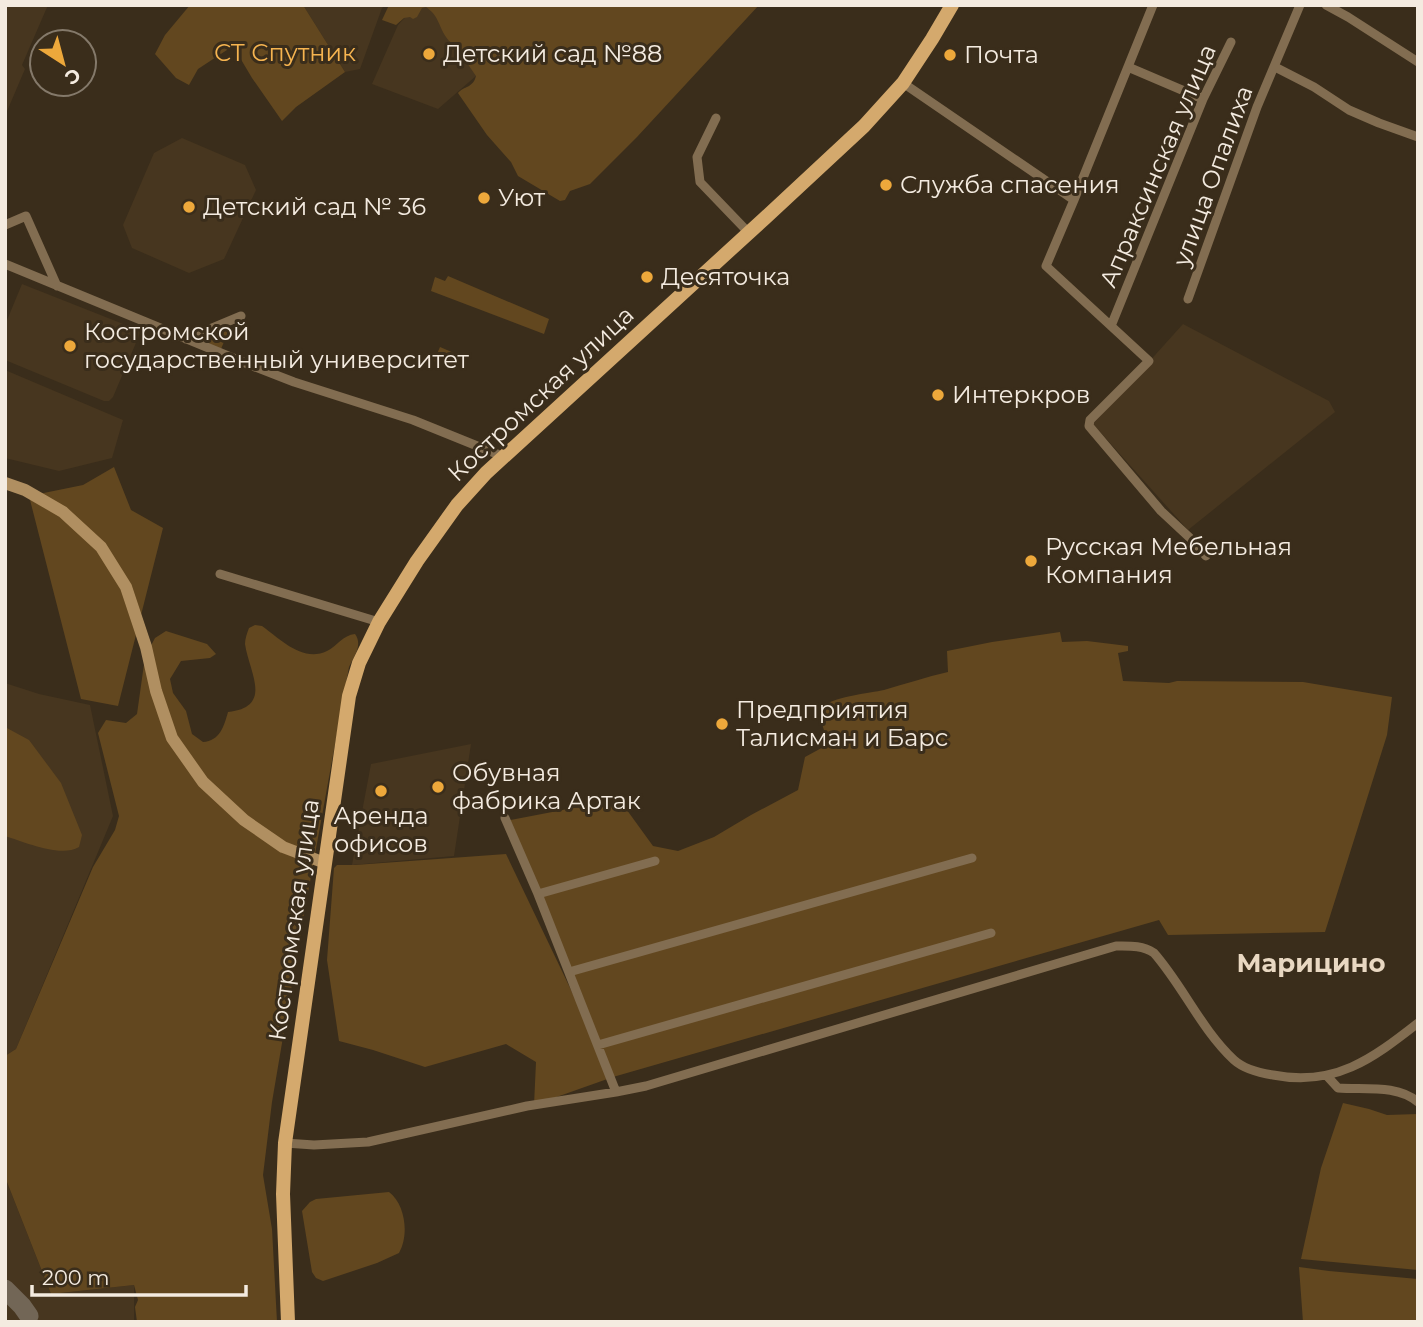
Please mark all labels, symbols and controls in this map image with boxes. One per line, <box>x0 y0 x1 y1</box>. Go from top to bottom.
north arrow <box>28 28 98 98</box>
park label: СТ Спутник <box>214 38 356 67</box>
place label: Детский сад №88 <box>443 39 662 68</box>
place label: Почта <box>964 40 1039 69</box>
street label: Апраксинская улица <box>1093 40 1222 292</box>
marker: Детский сад №88 <box>421 46 437 62</box>
marker: Почта <box>942 47 958 63</box>
text: С <box>60 63 85 90</box>
street label: улица Опалиха <box>1166 82 1259 271</box>
place label: Служба спасения <box>900 170 1119 199</box>
marker: Служба спасения <box>878 177 894 193</box>
place label: Уют <box>498 183 546 212</box>
marker: Уют <box>476 190 492 206</box>
place label: Детский сад № 36 <box>203 192 426 221</box>
marker: Детский сад № 36 <box>181 199 197 215</box>
place label: Десяточка <box>661 262 790 291</box>
marker: Десяточка <box>639 269 655 285</box>
street label: Костромская улица <box>442 300 640 487</box>
place label: Костромской государственный университет <box>84 317 470 374</box>
marker: Костромской государственный университет <box>62 338 78 354</box>
place label: Интеркров <box>952 380 1090 409</box>
marker: Интеркров <box>930 387 946 403</box>
place label: Русская Мебельная Компания <box>1045 532 1292 589</box>
marker: Русская Мебельная Компания <box>1023 553 1039 569</box>
place label: Предприятия Талисман и Барс <box>736 695 948 752</box>
marker: Предприятия Талисман и Барс <box>714 716 730 732</box>
place label: Обувная фабрика Артак <box>452 758 641 815</box>
marker: Обувная фабрика Артак <box>430 779 446 795</box>
marker: Аренда офисов <box>373 783 389 799</box>
street label: Костромская улица <box>262 797 325 1043</box>
place label: Аренда офисов <box>334 801 428 858</box>
district label: Марицино <box>1236 947 1386 979</box>
scale bar <box>32 1254 245 1298</box>
text: 200 m <box>42 1265 109 1290</box>

